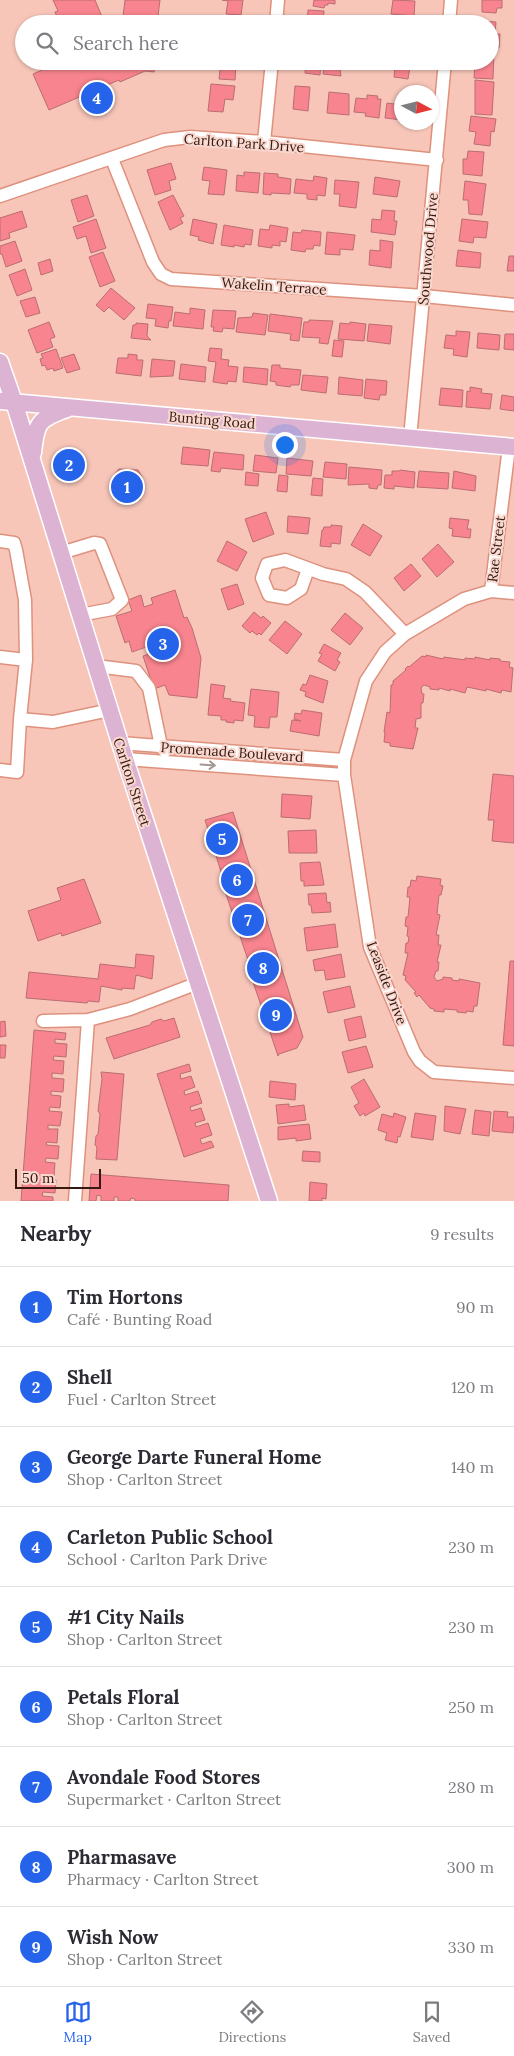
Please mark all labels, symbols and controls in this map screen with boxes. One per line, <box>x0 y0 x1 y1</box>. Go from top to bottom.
search box <box>15 15 499 70</box>
icon: search <box>33 29 61 57</box>
text: Search here <box>73 31 179 55</box>
pin: 4 <box>81 79 113 117</box>
north arrow <box>394 85 439 130</box>
street label: Carlton Park Drive <box>183 130 305 156</box>
street label: Southwood Drive <box>414 192 442 306</box>
street label: Wakelin Terrace <box>221 273 328 299</box>
street label: Bunting Road <box>168 407 256 433</box>
your location <box>272 432 298 458</box>
pin: 2 <box>53 446 85 484</box>
pin: 1 <box>111 468 143 506</box>
street label: Rae Street <box>483 514 509 583</box>
pin: 3 <box>147 625 179 663</box>
street label: Carlton Street <box>109 735 155 829</box>
street label: Promenade Boulevard <box>160 738 304 766</box>
one-way arrow <box>200 761 216 770</box>
pin: 5 <box>206 820 238 858</box>
pin: 6 <box>221 861 253 899</box>
pin: 7 <box>232 901 264 939</box>
street label: Leaside Drive <box>363 939 411 1028</box>
pin: 8 <box>247 949 279 987</box>
pin: 9 <box>260 996 292 1034</box>
scale bar <box>15 1166 101 1189</box>
text: 50 m <box>22 1169 55 1187</box>
text: Nearby <box>20 1220 91 1247</box>
text: 9 results <box>430 1224 494 1244</box>
text: Tim Hortons <box>67 1285 183 1309</box>
text: 1 <box>33 1297 39 1317</box>
text: 90 m <box>456 1297 494 1317</box>
text: Café · Bunting Road <box>67 1309 212 1329</box>
text: Shell <box>67 1365 112 1389</box>
text: 2 <box>32 1377 40 1397</box>
text: 120 m <box>451 1377 494 1397</box>
text: Fuel · Carlton Street <box>67 1389 216 1409</box>
text: George Darte Funeral Home <box>67 1445 321 1469</box>
text: 3 <box>32 1457 40 1477</box>
text: 140 m <box>451 1457 494 1477</box>
text: Shop · Carlton Street <box>67 1469 222 1489</box>
text: Carleton Public School <box>67 1525 273 1549</box>
text: 4 <box>32 1537 40 1557</box>
text: 230 m <box>448 1537 494 1557</box>
text: School · Carlton Park Drive <box>67 1549 267 1569</box>
text: #1 City Nails <box>67 1605 184 1629</box>
text: 5 <box>32 1617 40 1637</box>
text: 230 m <box>448 1617 494 1637</box>
text: Shop · Carlton Street <box>67 1629 222 1649</box>
text: Petals Floral <box>67 1685 180 1709</box>
text: 6 <box>31 1697 41 1717</box>
text: 250 m <box>448 1697 494 1717</box>
text: Shop · Carlton Street <box>67 1709 222 1729</box>
text: Avondale Food Stores <box>67 1765 260 1789</box>
text: 7 <box>32 1777 40 1797</box>
text: 280 m <box>448 1777 494 1797</box>
text: Supermarket · Carlton Street <box>67 1789 281 1809</box>
text: Pharmasave <box>67 1845 177 1869</box>
text: 8 <box>31 1857 41 1877</box>
text: 300 m <box>447 1857 494 1877</box>
text: Pharmacy · Carlton Street <box>67 1869 259 1889</box>
text: Wish Now <box>67 1925 158 1949</box>
text: 9 <box>31 1937 41 1957</box>
text: 330 m <box>448 1937 494 1957</box>
text: Shop · Carlton Street <box>67 1949 222 1969</box>
tab: Map <box>63 1998 92 2046</box>
tab: Directions <box>218 1998 286 2046</box>
tab: Saved <box>413 1998 451 2046</box>

